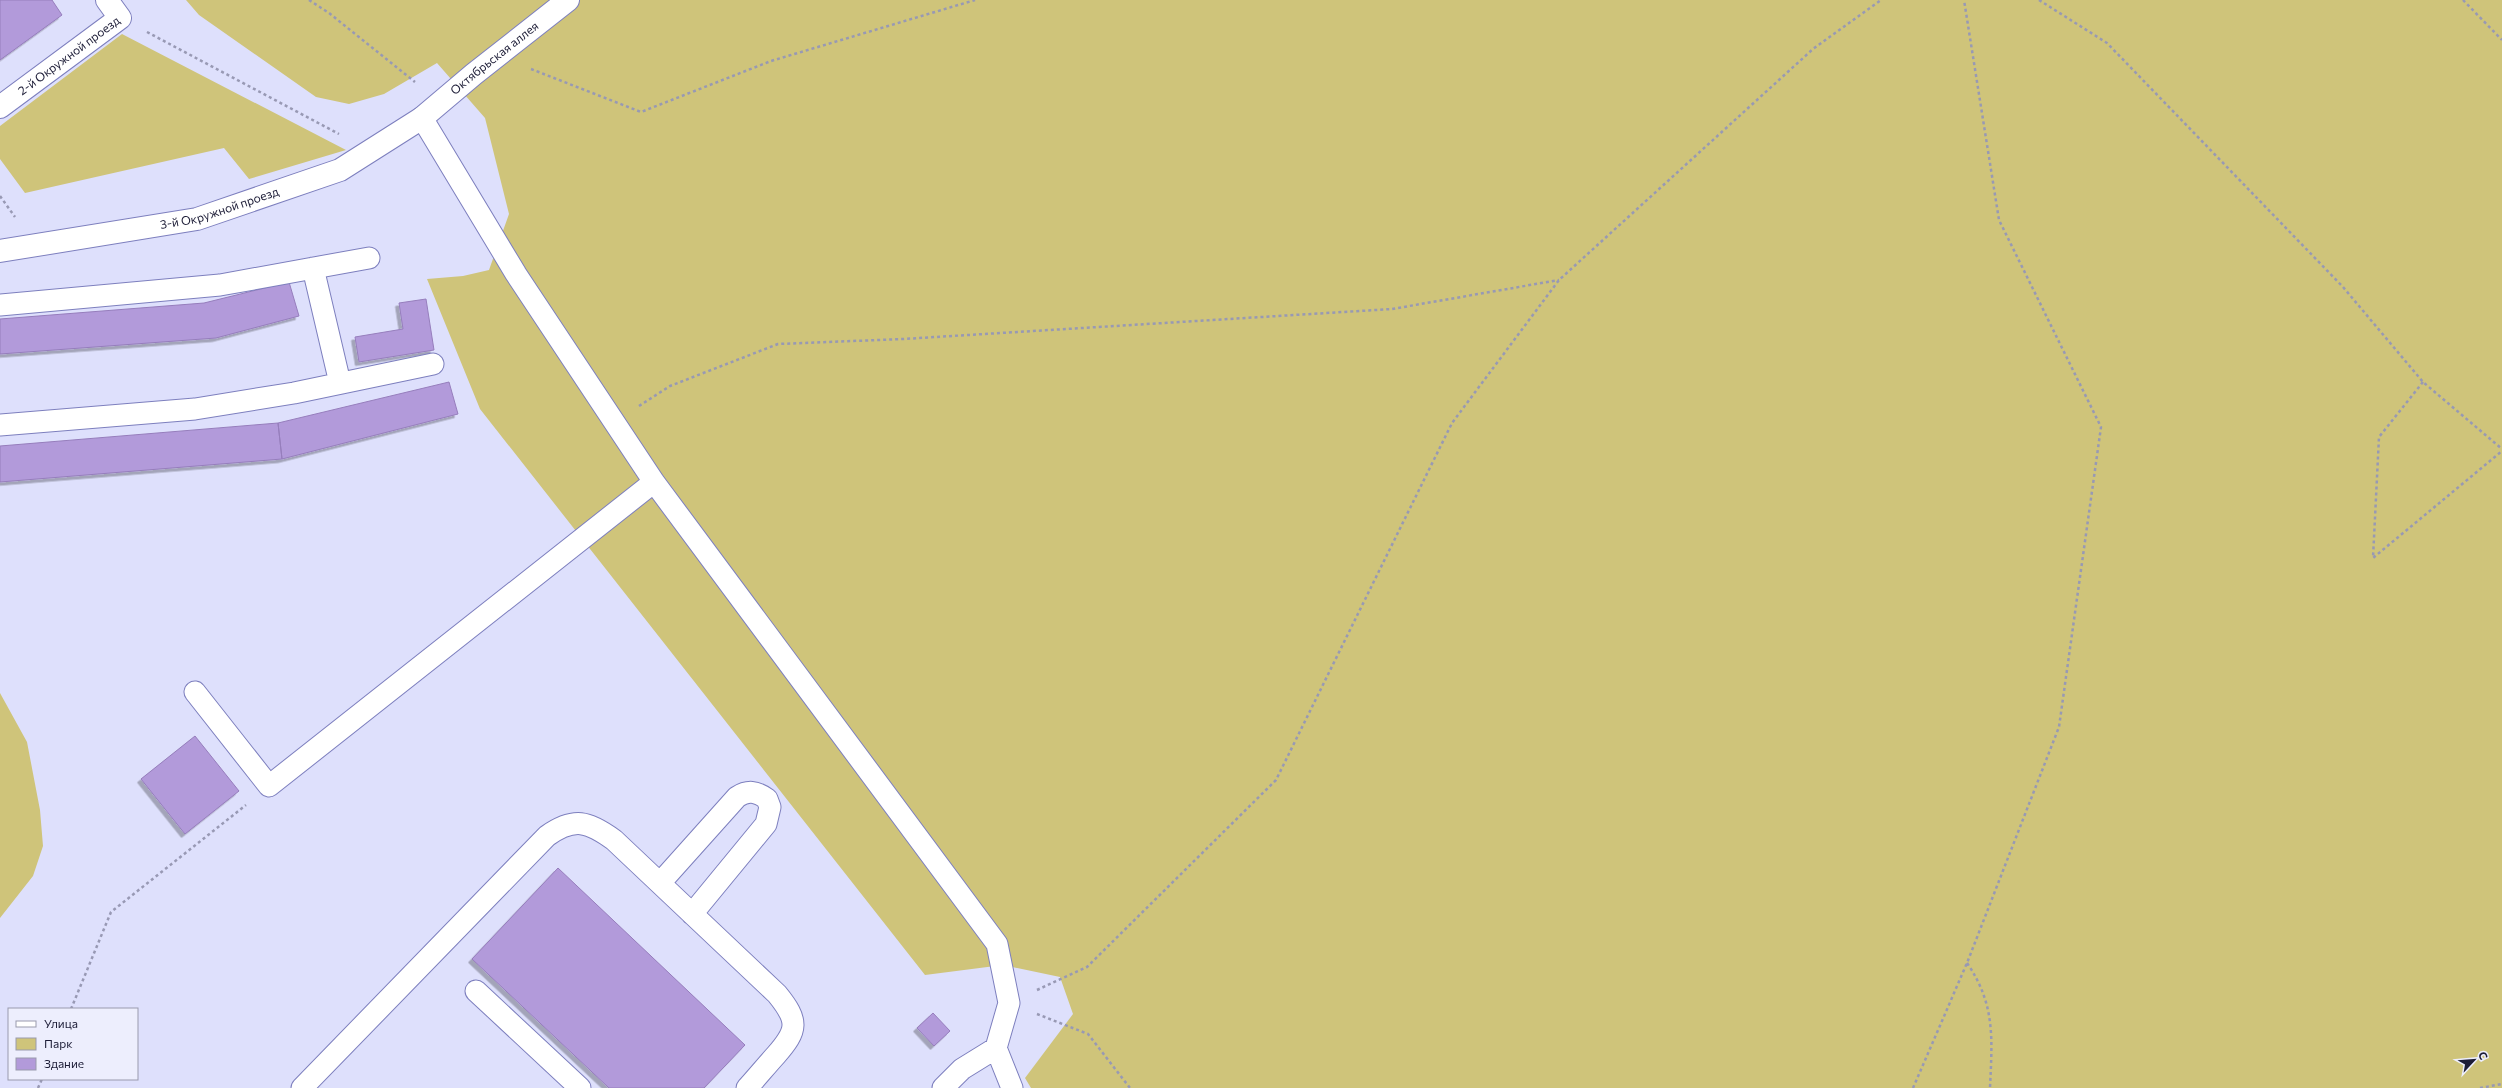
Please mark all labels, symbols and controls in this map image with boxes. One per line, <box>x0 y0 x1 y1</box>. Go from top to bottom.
street label: 2-й Окружной проезд <box>15 13 122 97</box>
street label: Октябрьская аллея <box>447 18 541 97</box>
street label: 3-й Окружной проезд <box>159 184 280 231</box>
legend <box>8 1008 138 1080</box>
text: Улица <box>44 1016 78 1030</box>
text: Парк <box>44 1036 73 1050</box>
north arrow <box>2454 1040 2494 1080</box>
text: С <box>2476 1049 2491 1062</box>
text: Здание <box>44 1056 84 1070</box>

